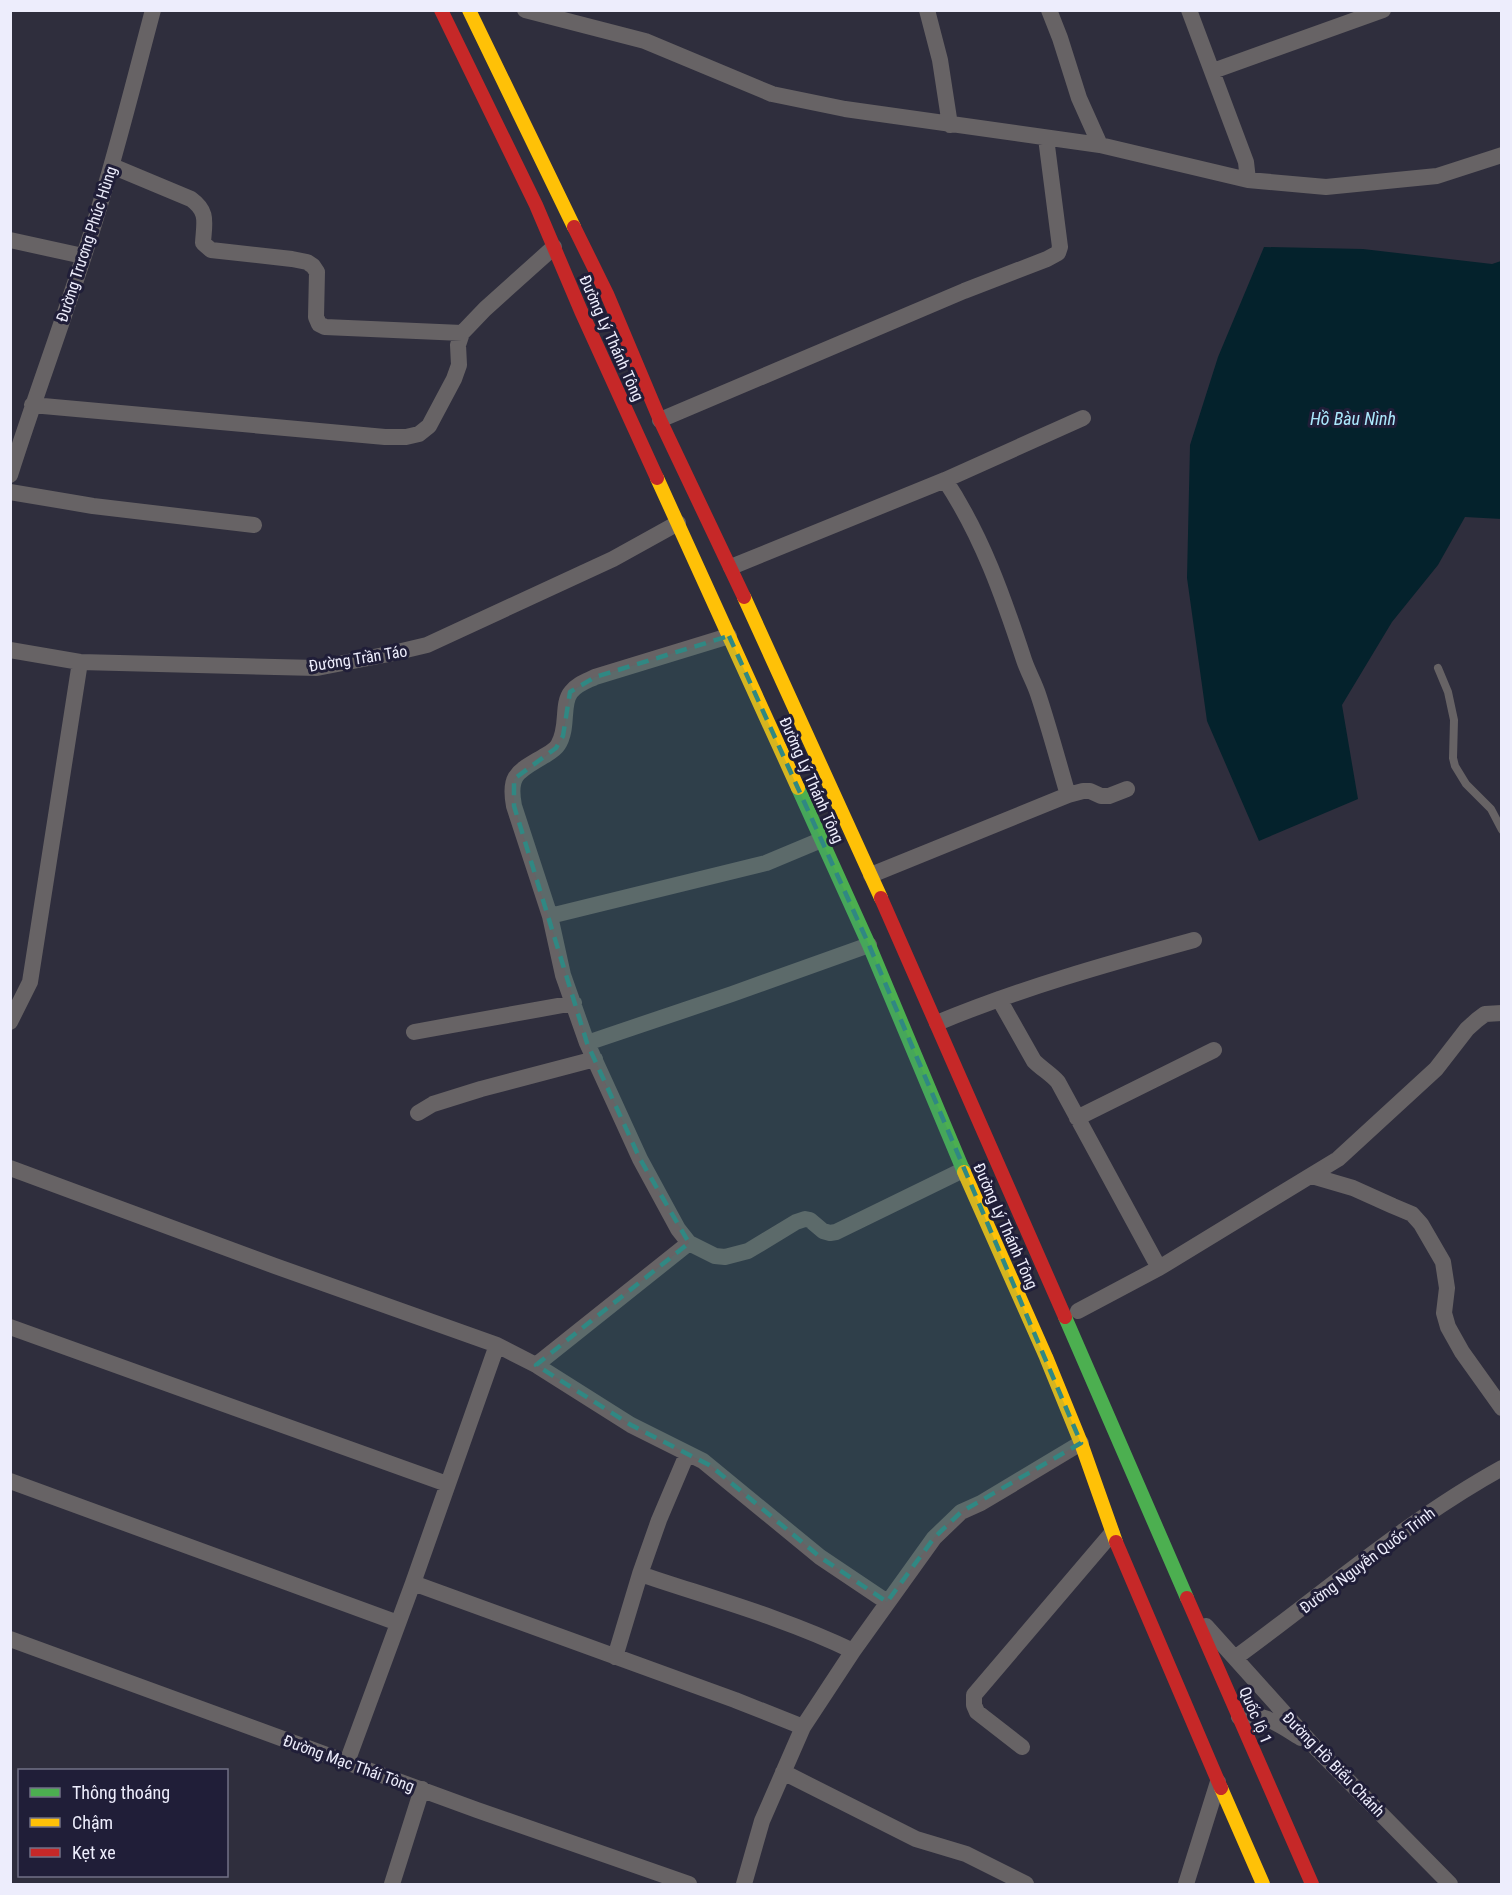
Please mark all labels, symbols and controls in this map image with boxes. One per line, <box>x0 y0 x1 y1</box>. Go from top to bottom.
street label: Đường Trương Phúc Hùng <box>52 164 121 324</box>
street label: Đường Lý Thánh Tông <box>575 272 648 404</box>
water label: Hồ Bàu Nình <box>1310 408 1396 429</box>
street label: Đường Trần Táo <box>307 641 409 676</box>
street label: Đường Lý Thánh Tông <box>775 714 848 846</box>
street label: Đường Lý Thánh Tông <box>969 1160 1042 1292</box>
street label: Đường Nguyễn Quốc Trinh <box>1296 1503 1439 1617</box>
street label: Quốc lộ 1 <box>1235 1684 1276 1746</box>
street label: Đường Hồ Biểu Chánh <box>1279 1708 1389 1821</box>
street label: Đường Mạc Thái Tông <box>281 1731 417 1796</box>
legend <box>18 1769 228 1877</box>
text: Thông thoáng <box>72 1782 170 1803</box>
text: Chậm <box>72 1812 113 1833</box>
text: Kẹt xe <box>72 1842 116 1863</box>

